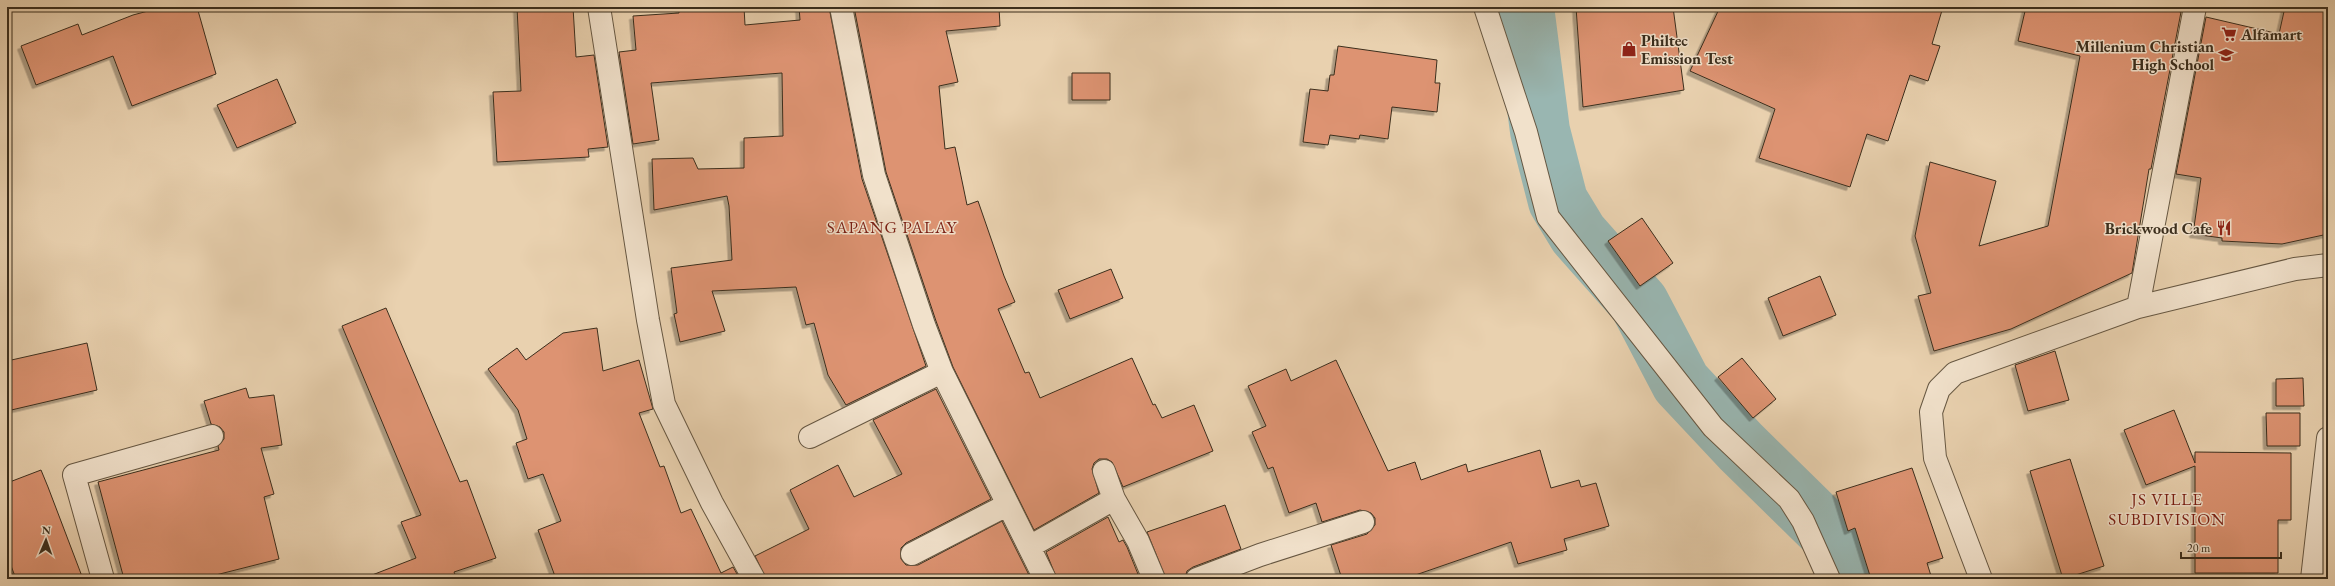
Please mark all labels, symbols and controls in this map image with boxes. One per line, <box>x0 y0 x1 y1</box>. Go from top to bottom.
place label: Alfamart <box>2240 24 2302 45</box>
supermarket icon: Alfamart <box>2220 25 2238 43</box>
place label: Philtec Emission Test <box>1641 30 1733 69</box>
place label: Millenium Christian High School <box>2076 36 2214 75</box>
shop icon: Philtec Emission Test <box>1620 40 1638 58</box>
school or university icon: Millenium Christian High School <box>2217 46 2235 64</box>
district label: SAPANG PALAY <box>827 216 957 238</box>
place label: Brickwood Cafe <box>2105 218 2212 239</box>
restaurant icon: Brickwood Cafe <box>2215 219 2233 237</box>
district label: JS VILLE SUBDIVISION <box>2108 488 2226 530</box>
north arrow <box>26 520 66 560</box>
text: N <box>42 523 51 537</box>
scale bar <box>2181 534 2281 560</box>
text: 20 m <box>2187 540 2211 556</box>

